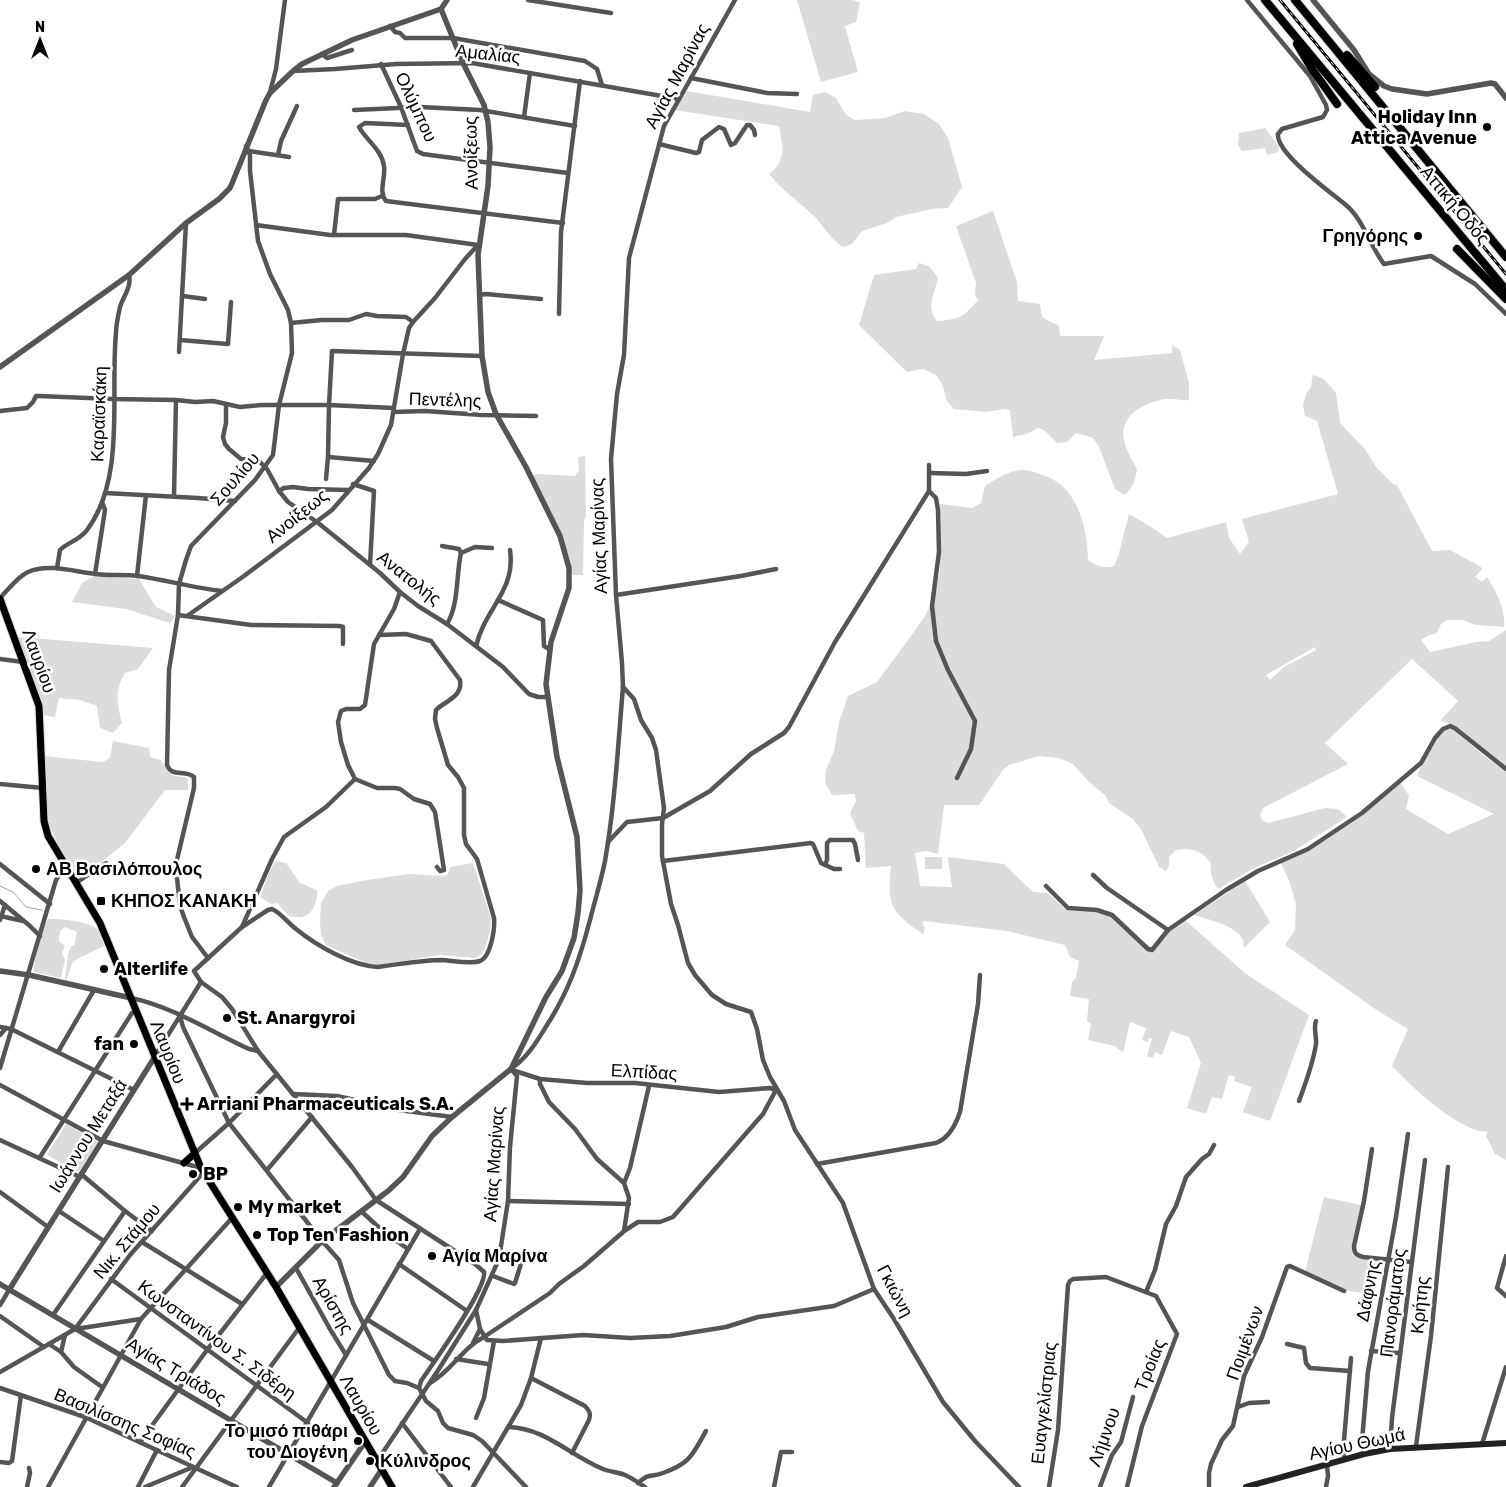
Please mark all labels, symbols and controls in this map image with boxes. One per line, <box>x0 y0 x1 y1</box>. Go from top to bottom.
north arrow <box>15 15 65 65</box>
text: N <box>35 19 45 36</box>
street label: Αγίας Μαρίνας <box>640 19 714 132</box>
street label: Αμαλίας <box>455 40 522 68</box>
street label: Ολύμπου <box>390 68 442 146</box>
place label: Holiday Inn Attica Avenue <box>1351 106 1477 149</box>
street label: Ανοίξεως <box>459 116 483 190</box>
marker: Holiday Inn Attica Avenue <box>1481 121 1493 133</box>
street label: Αττική Οδός <box>1416 161 1495 249</box>
place label: Γρηγόρης <box>1323 225 1408 247</box>
marker: Γρηγόρης <box>1412 230 1424 242</box>
street label: Καραϊσκάκη <box>86 366 112 462</box>
street label: Πεντέλης <box>408 388 482 412</box>
street label: Σουλίου <box>206 448 264 510</box>
street label: Αγίας Μαρίνας <box>586 477 612 594</box>
street label: Ανοίξεως <box>262 484 333 548</box>
street label: Ανατολής <box>373 546 446 610</box>
street label: Λαυρίου <box>17 626 61 696</box>
place label: ΑΒ Βασιλόπουλος <box>46 858 202 880</box>
marker: ΑΒ Βασιλόπουλος <box>30 863 42 875</box>
place label: ΚΗΠΟΣ ΚΑΝΑΚΗ <box>111 890 257 912</box>
marker: ΚΗΠΟΣ ΚΑΝΑΚΗ <box>95 895 107 907</box>
place label: Alterlife <box>114 958 188 980</box>
marker: Alterlife <box>98 963 110 975</box>
place label: St. Anargyroi <box>237 1007 355 1029</box>
marker: St. Anargyroi <box>221 1012 233 1024</box>
street label: Λαυρίου <box>145 1017 191 1087</box>
place label: fan <box>94 1033 124 1055</box>
marker: fan <box>128 1038 140 1050</box>
street label: Ελπίδας <box>610 1059 678 1085</box>
street label: Ιωάννου Μεταξά <box>44 1075 132 1197</box>
place label: Arriani Pharmaceuticals S.A. <box>197 1093 454 1115</box>
marker: Arriani Pharmaceuticals S.A. <box>181 1098 193 1110</box>
street label: Αγίας Μαρίνας <box>479 1105 509 1223</box>
place label: BP <box>203 1163 228 1185</box>
marker: BP <box>187 1168 199 1180</box>
place label: My market <box>248 1196 342 1218</box>
street label: Νικ. Στάμου <box>89 1198 165 1284</box>
marker: My market <box>232 1201 244 1213</box>
place label: Top Ten Fashion <box>267 1224 409 1246</box>
marker: Top Ten Fashion <box>251 1229 263 1241</box>
place label: Αγία Μαρίνα <box>442 1245 548 1267</box>
street label: Πανοράματος <box>1375 1247 1411 1359</box>
marker: Αγία Μαρίνα <box>426 1250 438 1262</box>
street label: Δάφνης <box>1351 1258 1385 1323</box>
street label: Γκιώνη <box>872 1261 918 1321</box>
street label: Αρίστης <box>308 1272 358 1338</box>
street label: Κωνσταντίνου Σ. Σιδέρη <box>134 1275 300 1405</box>
street label: Κρήτης <box>1406 1275 1434 1335</box>
street label: Ποιμένων <box>1221 1303 1269 1383</box>
street label: Αγίας Τριάδος <box>122 1333 230 1410</box>
street label: Τροίας <box>1130 1335 1170 1394</box>
street label: Ευαγγελίστριας <box>1027 1340 1061 1465</box>
street label: Λαυρίου <box>335 1371 387 1439</box>
street label: Βασιλίσσης Σοφίας <box>51 1383 199 1463</box>
street label: Λήμνου <box>1083 1404 1125 1470</box>
place label: Το μισό πιθάρι του Διογένη <box>225 1420 348 1463</box>
street label: Αγίου Θωμά <box>1307 1423 1407 1465</box>
marker: Το μισό πιθάρι του Διογένη <box>352 1435 364 1447</box>
place label: Κύλινδρος <box>380 1450 471 1472</box>
marker: Κύλινδρος <box>364 1455 376 1467</box>

